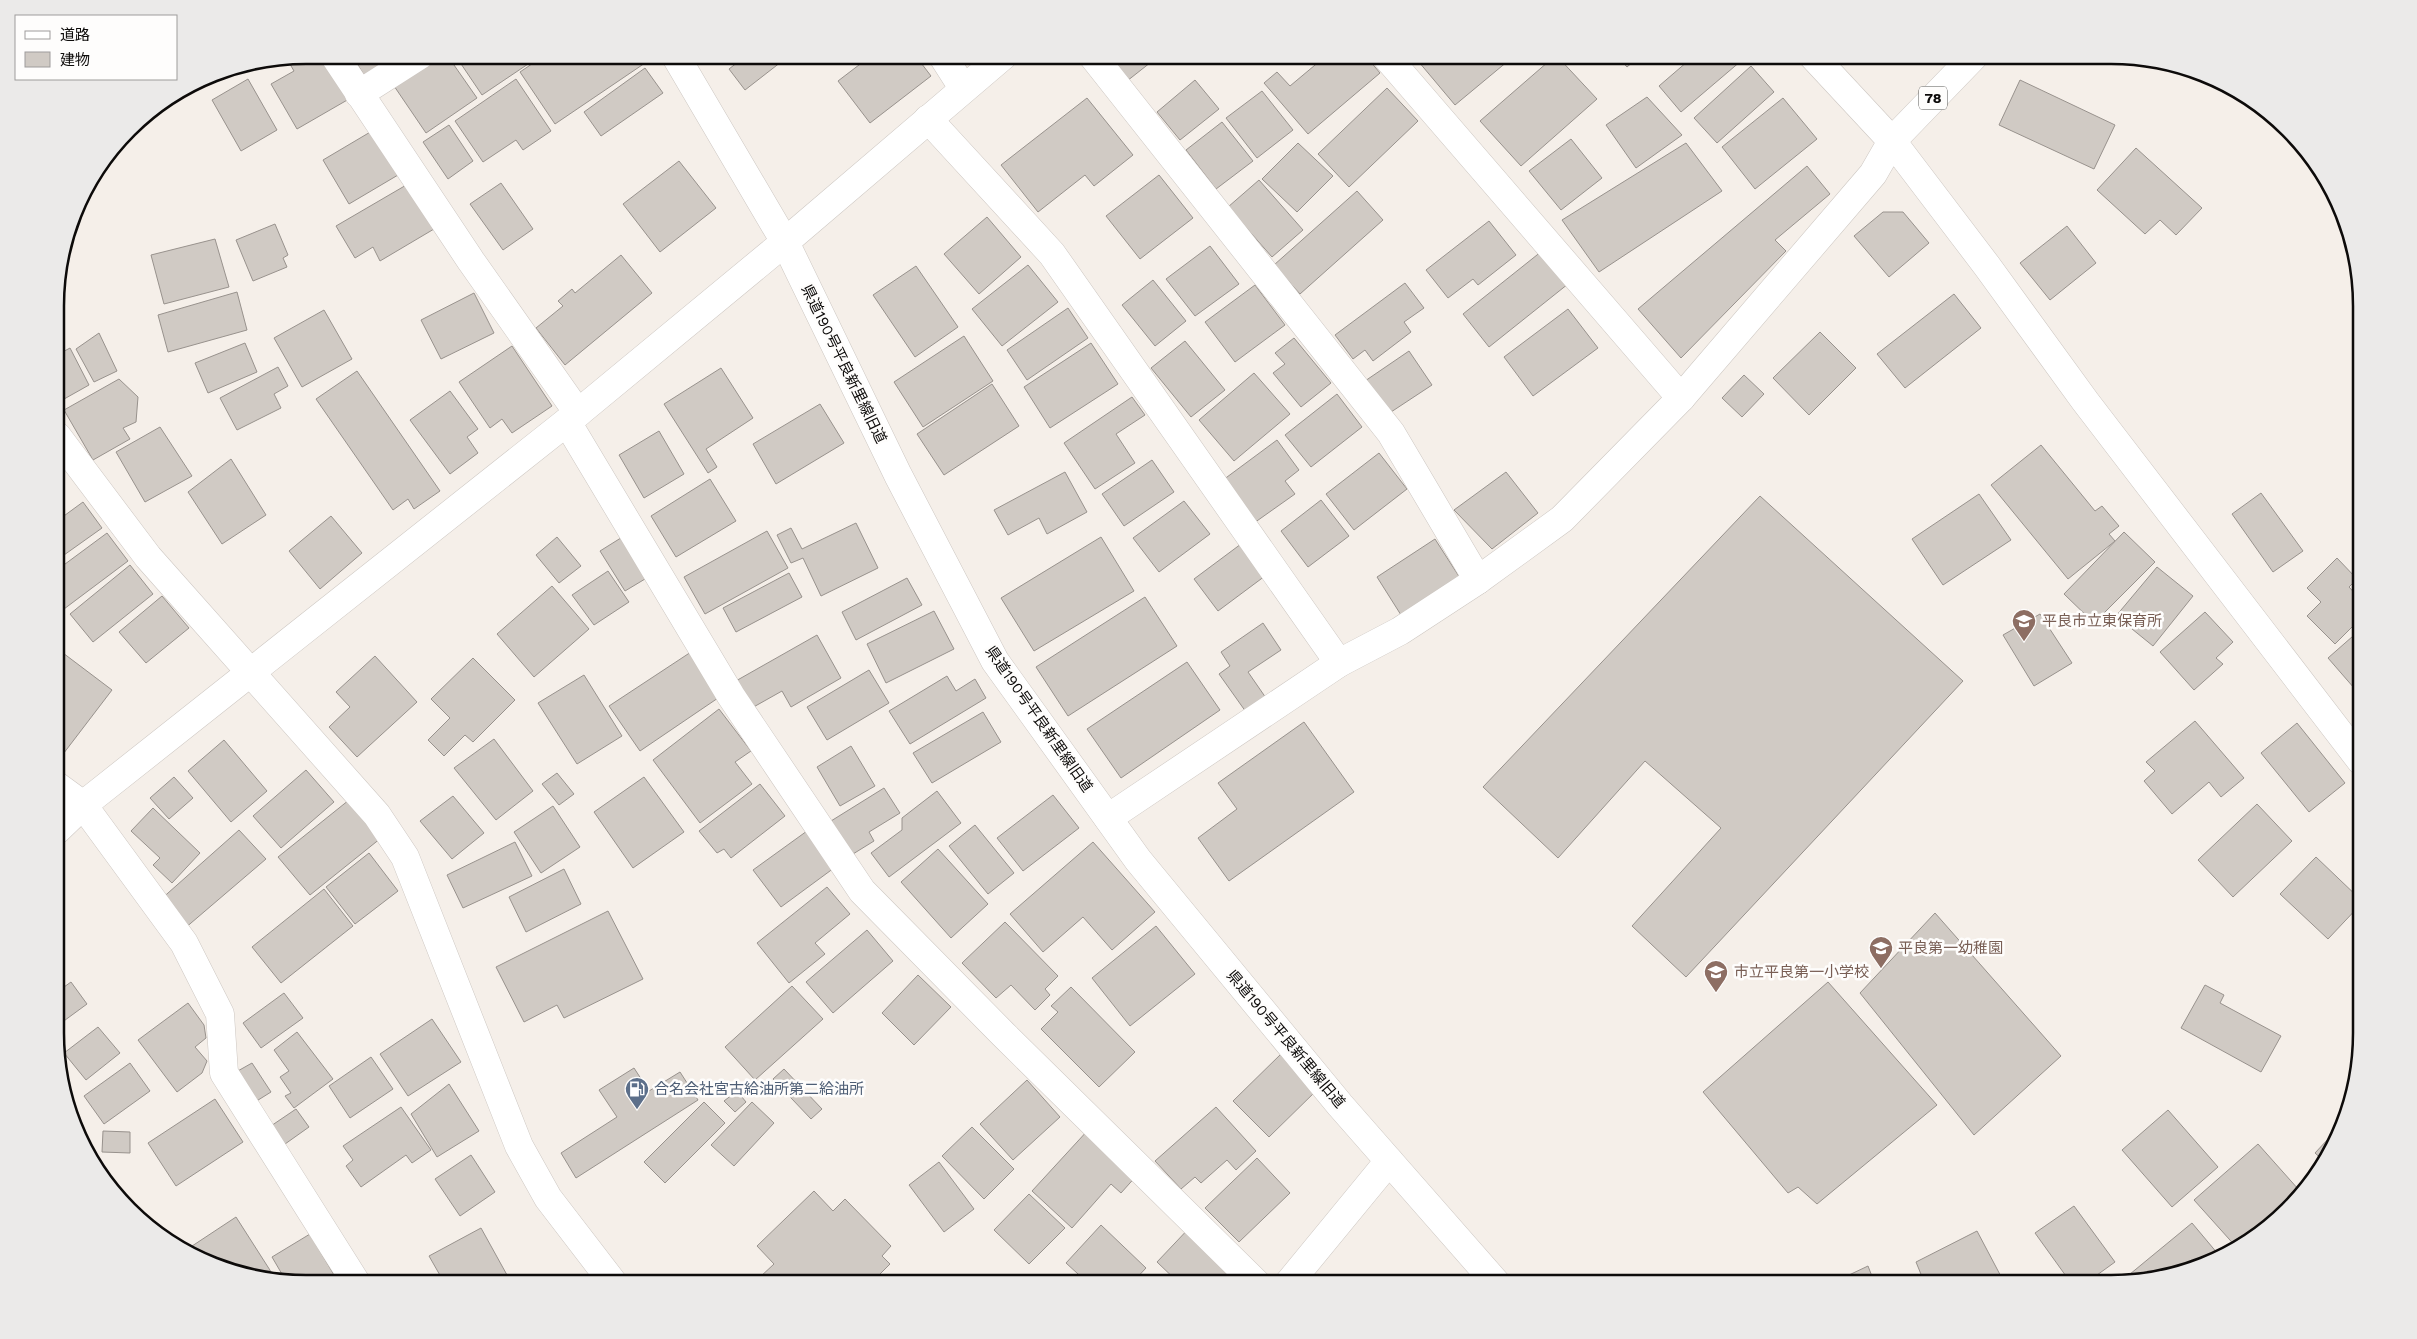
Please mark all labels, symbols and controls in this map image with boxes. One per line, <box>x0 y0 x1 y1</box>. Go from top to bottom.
legend <box>15 15 178 80</box>
text: 道路 <box>60 26 90 44</box>
text: 建物 <box>60 51 90 69</box>
road number: 78 <box>1919 86 1947 110</box>
street label: 県道190号平良新里線旧道 <box>798 282 890 446</box>
school or university icon: 平良市立東保育所 <box>2011 608 2037 642</box>
place label: 平良市立東保育所 <box>2042 612 2162 630</box>
street label: 県道190号平良新里線旧道 <box>982 642 1096 796</box>
school or university icon: 平良第一幼稚園 <box>1868 935 1894 969</box>
place label: 平良第一幼稚園 <box>1898 939 2003 957</box>
school or university icon: 市立平良第一小学校 <box>1703 959 1729 993</box>
place label: 市立平良第一小学校 <box>1734 963 1869 981</box>
street label: 県道190号平良新里線旧道 <box>1223 966 1349 1112</box>
fuel station icon: 合名会社宮古給油所第二給油所 <box>624 1076 650 1110</box>
place label: 合名会社宮古給油所第二給油所 <box>654 1080 864 1098</box>

